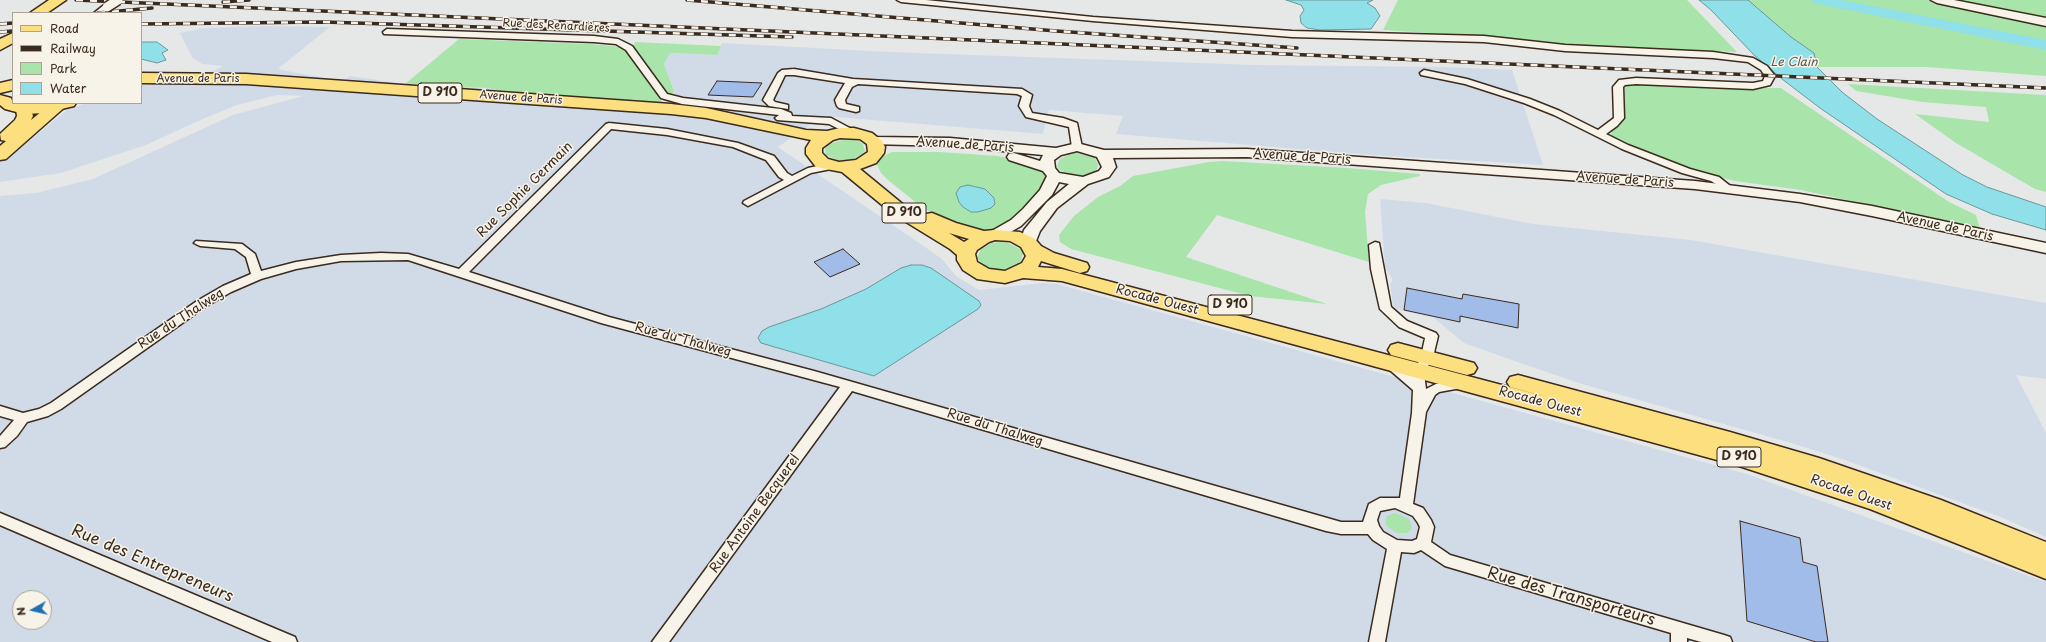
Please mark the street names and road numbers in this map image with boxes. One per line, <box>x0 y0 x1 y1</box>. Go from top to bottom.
street label: Rue des Renardières <box>502 17 610 35</box>
street label: Avenue de Paris <box>156 72 240 86</box>
road number: D 910 <box>418 83 462 103</box>
street label: Avenue de Paris <box>479 89 563 107</box>
street label: Avenue de Paris <box>915 134 1015 156</box>
street label: Rue Sophie Germain <box>474 139 576 241</box>
street label: Avenue de Paris <box>1252 146 1352 168</box>
street label: Avenue de Paris <box>1575 169 1675 191</box>
road number: D 910 <box>882 203 926 223</box>
street label: Avenue de Paris <box>1895 209 1995 245</box>
street label: Rocade Ouest <box>1114 281 1200 319</box>
street label: Rue du Thalweg <box>135 285 227 353</box>
road number: D 910 <box>1208 295 1252 315</box>
street label: Rue du Thalweg <box>633 320 733 360</box>
street label: Rocade Ouest <box>1497 383 1583 421</box>
street label: Rue du Thalweg <box>945 406 1045 450</box>
road number: D 910 <box>1717 447 1761 467</box>
street label: Rue Antoine Becquerel <box>707 452 803 576</box>
street label: Rocade Ouest <box>1808 472 1894 514</box>
street label: Rue des Entrepreneurs <box>68 521 236 607</box>
street label: Rue des Transporteurs <box>1485 564 1657 630</box>

